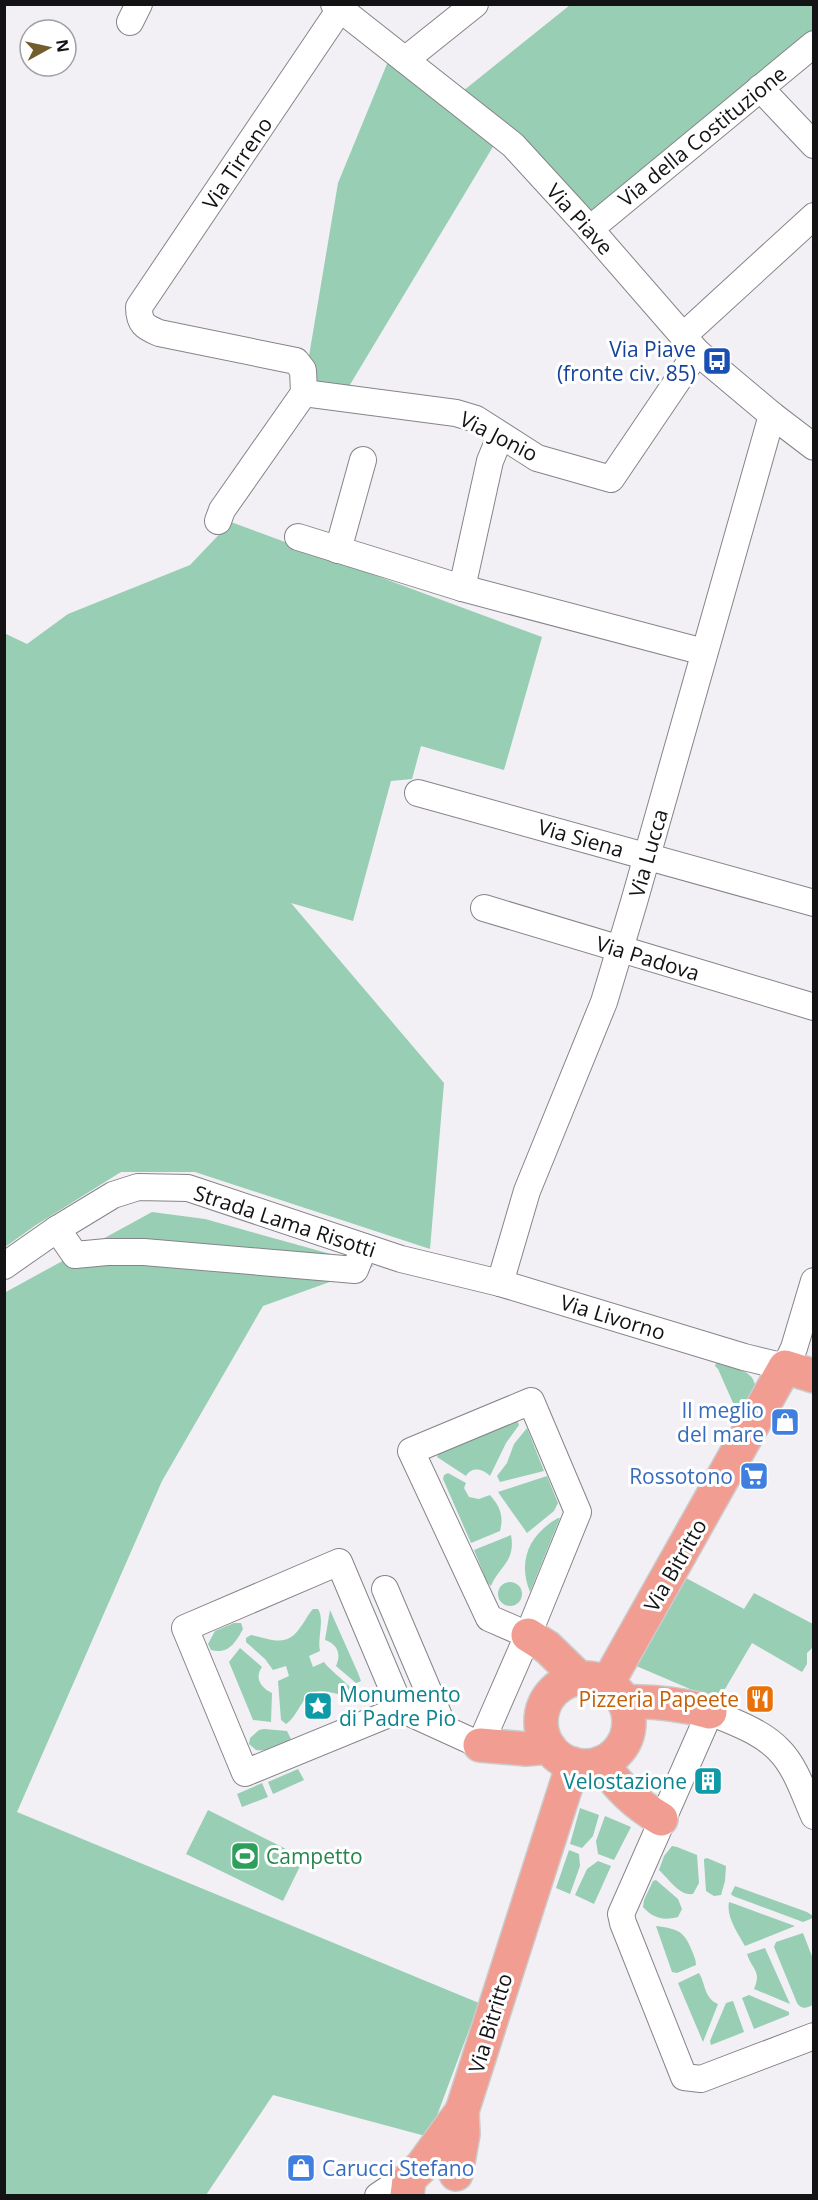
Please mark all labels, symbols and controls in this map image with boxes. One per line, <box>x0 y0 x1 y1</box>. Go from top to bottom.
north arrow <box>18 18 78 78</box>
text: N <box>51 38 75 54</box>
street label: Via della Costituzione <box>612 59 792 213</box>
street label: Via Tirreno <box>196 111 278 215</box>
street label: Via Piave <box>541 177 619 261</box>
place label: Via Piave (fronte civ. 85) <box>557 335 696 387</box>
bus stop icon: Via Piave (fronte civ. 85) <box>701 345 733 377</box>
street label: Via Jonio <box>455 404 543 468</box>
street label: Via Lucca <box>622 806 674 900</box>
street label: Via Siena <box>535 812 627 864</box>
street label: Via Padova <box>593 929 703 987</box>
street label: Strada Lama Risotti <box>191 1178 379 1264</box>
street label: Via Livorno <box>557 1288 669 1346</box>
place label: Il meglio del mare <box>677 1396 764 1448</box>
shop icon: Il meglio del mare <box>769 1406 801 1438</box>
supermarket icon: Rossotono <box>738 1460 770 1492</box>
place label: Rossotono <box>629 1462 733 1490</box>
street label: Via Bitritto <box>637 1513 713 1617</box>
place label: Monumento di Padre Pio <box>339 1680 461 1732</box>
restaurant icon: Pizzeria Papeete <box>744 1683 776 1715</box>
place label: Pizzeria Papeete <box>579 1685 739 1713</box>
place icon: Monumento di Padre Pio <box>302 1690 334 1722</box>
building icon: Velostazione <box>692 1765 724 1797</box>
place label: Velostazione <box>563 1767 687 1795</box>
sports icon: Campetto <box>229 1840 261 1872</box>
place label: Campetto <box>266 1842 363 1870</box>
street label: Via Bitritto <box>462 1970 518 2076</box>
shop icon: Carucci Stefano <box>285 2152 317 2184</box>
place label: Carucci Stefano <box>322 2154 474 2182</box>

